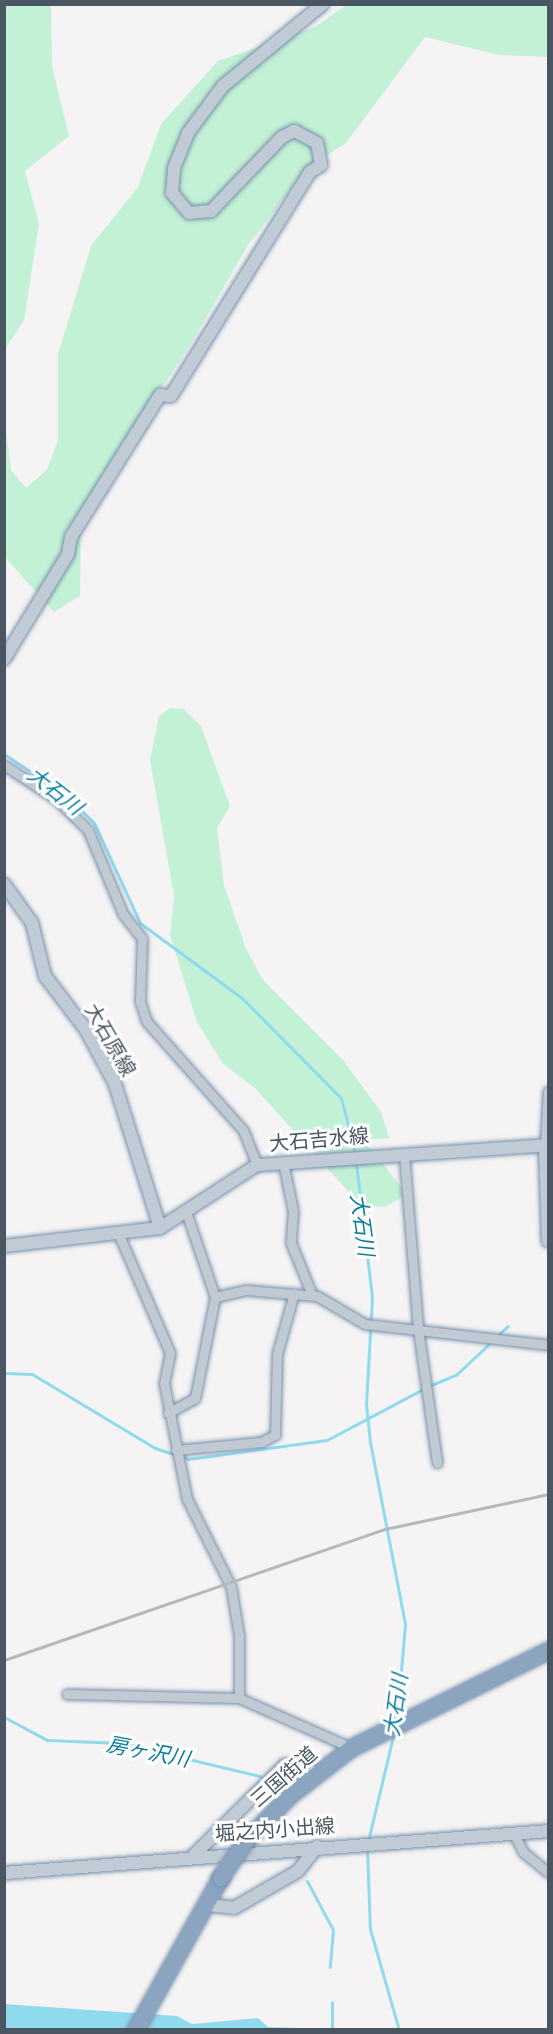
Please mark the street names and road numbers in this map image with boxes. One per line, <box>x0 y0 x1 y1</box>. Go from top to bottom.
street label: 大石原線 <box>80 999 140 1081</box>
street label: 大石吉水線 <box>268 1124 370 1156</box>
street label: 三国街道 <box>246 1742 322 1812</box>
street label: 堀之内小出線 <box>214 1814 336 1846</box>

